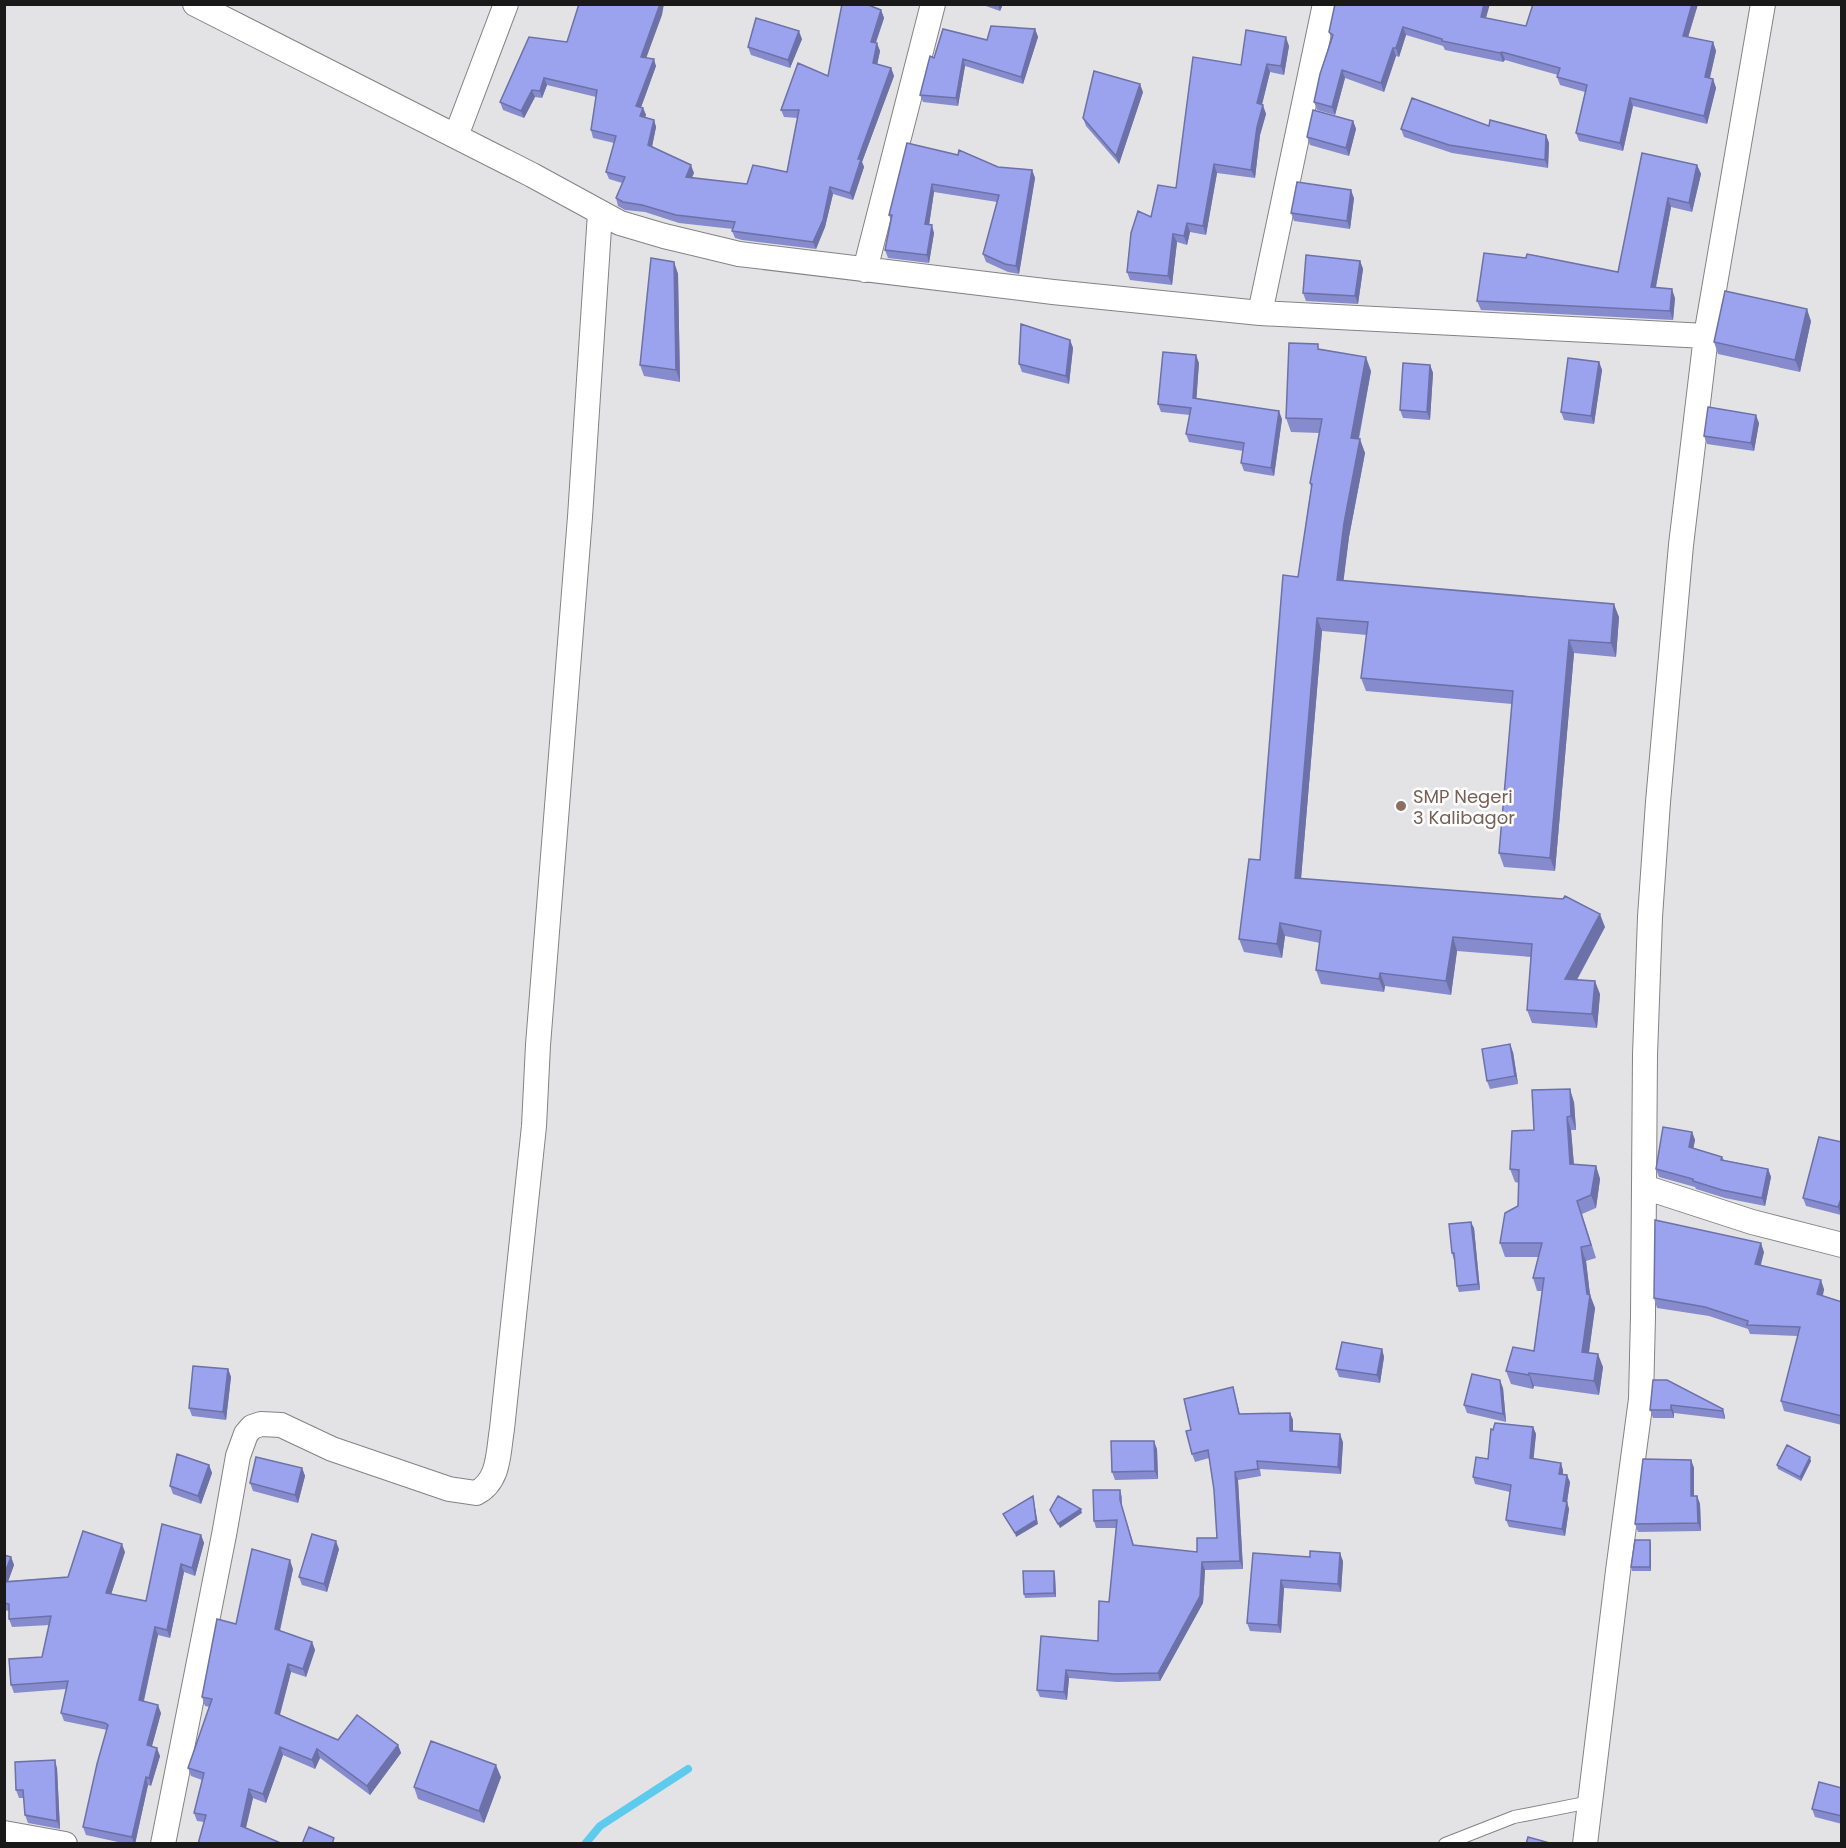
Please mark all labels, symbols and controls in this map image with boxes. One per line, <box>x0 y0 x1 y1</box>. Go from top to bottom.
place label: SMP Negeri 3 Kalibagor <box>1413 784 1515 830</box>
marker: SMP Negeri 3 Kalibagor <box>1394 799 1408 813</box>

